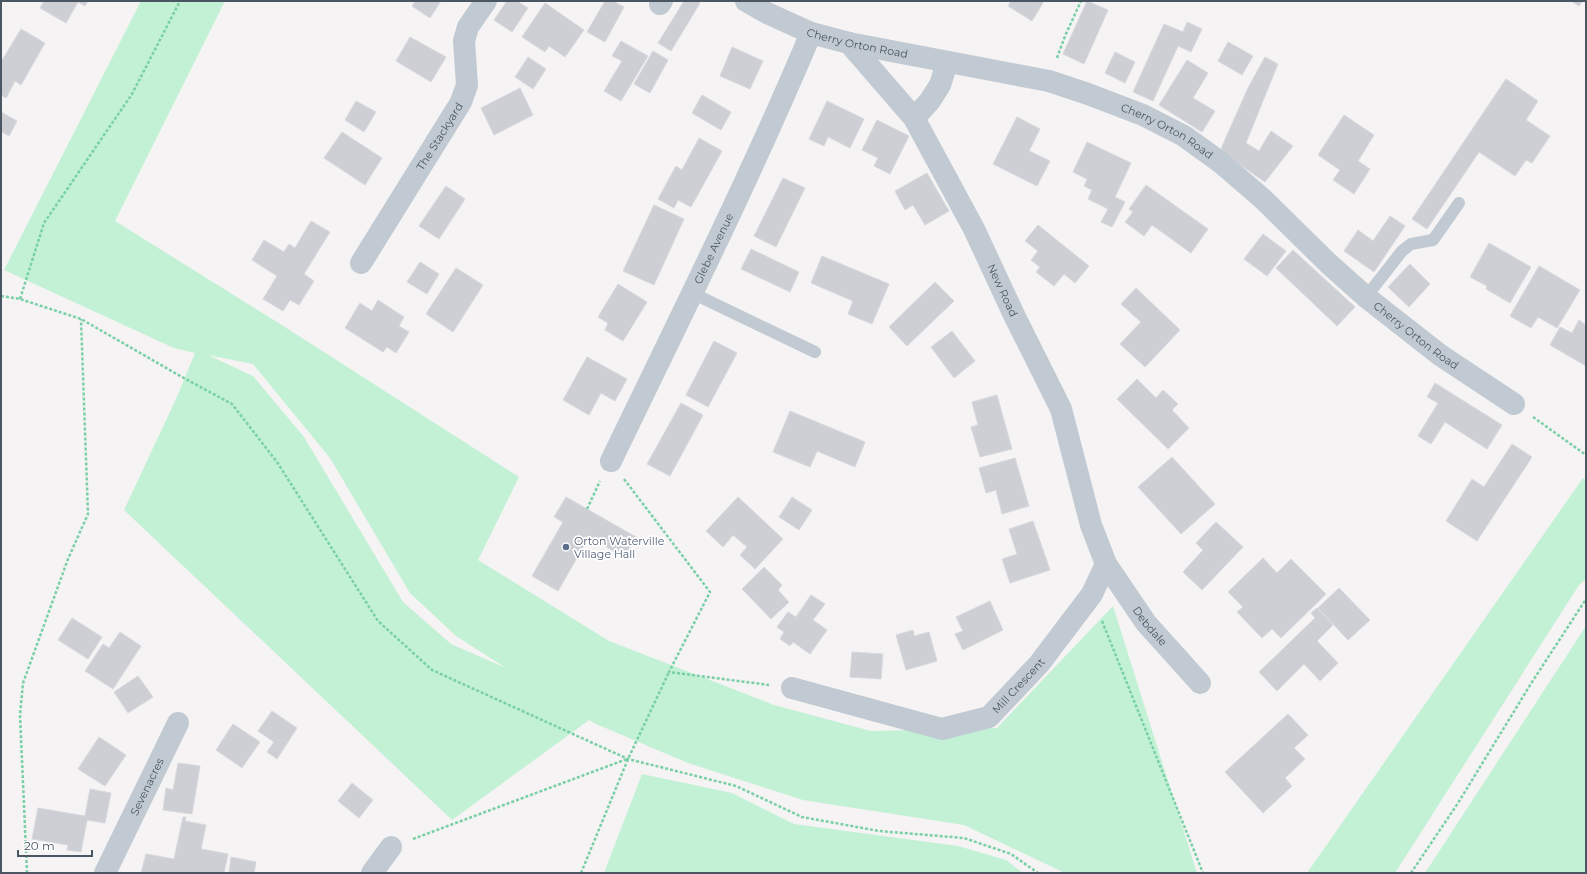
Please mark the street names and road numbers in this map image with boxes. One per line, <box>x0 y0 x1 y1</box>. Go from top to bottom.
street label: Cherry Orton Road <box>804 25 909 61</box>
street label: The Stackyard <box>413 100 466 173</box>
street label: Cherry Orton Road <box>1119 100 1216 162</box>
street label: Glebe Avenue <box>691 211 737 286</box>
street label: New Road <box>984 262 1021 319</box>
street label: Cherry Orton Road <box>1371 299 1461 372</box>
street label: Debdale <box>1130 604 1170 649</box>
street label: Mill Crescent <box>989 655 1048 716</box>
street label: Sevenacres <box>127 755 167 818</box>

